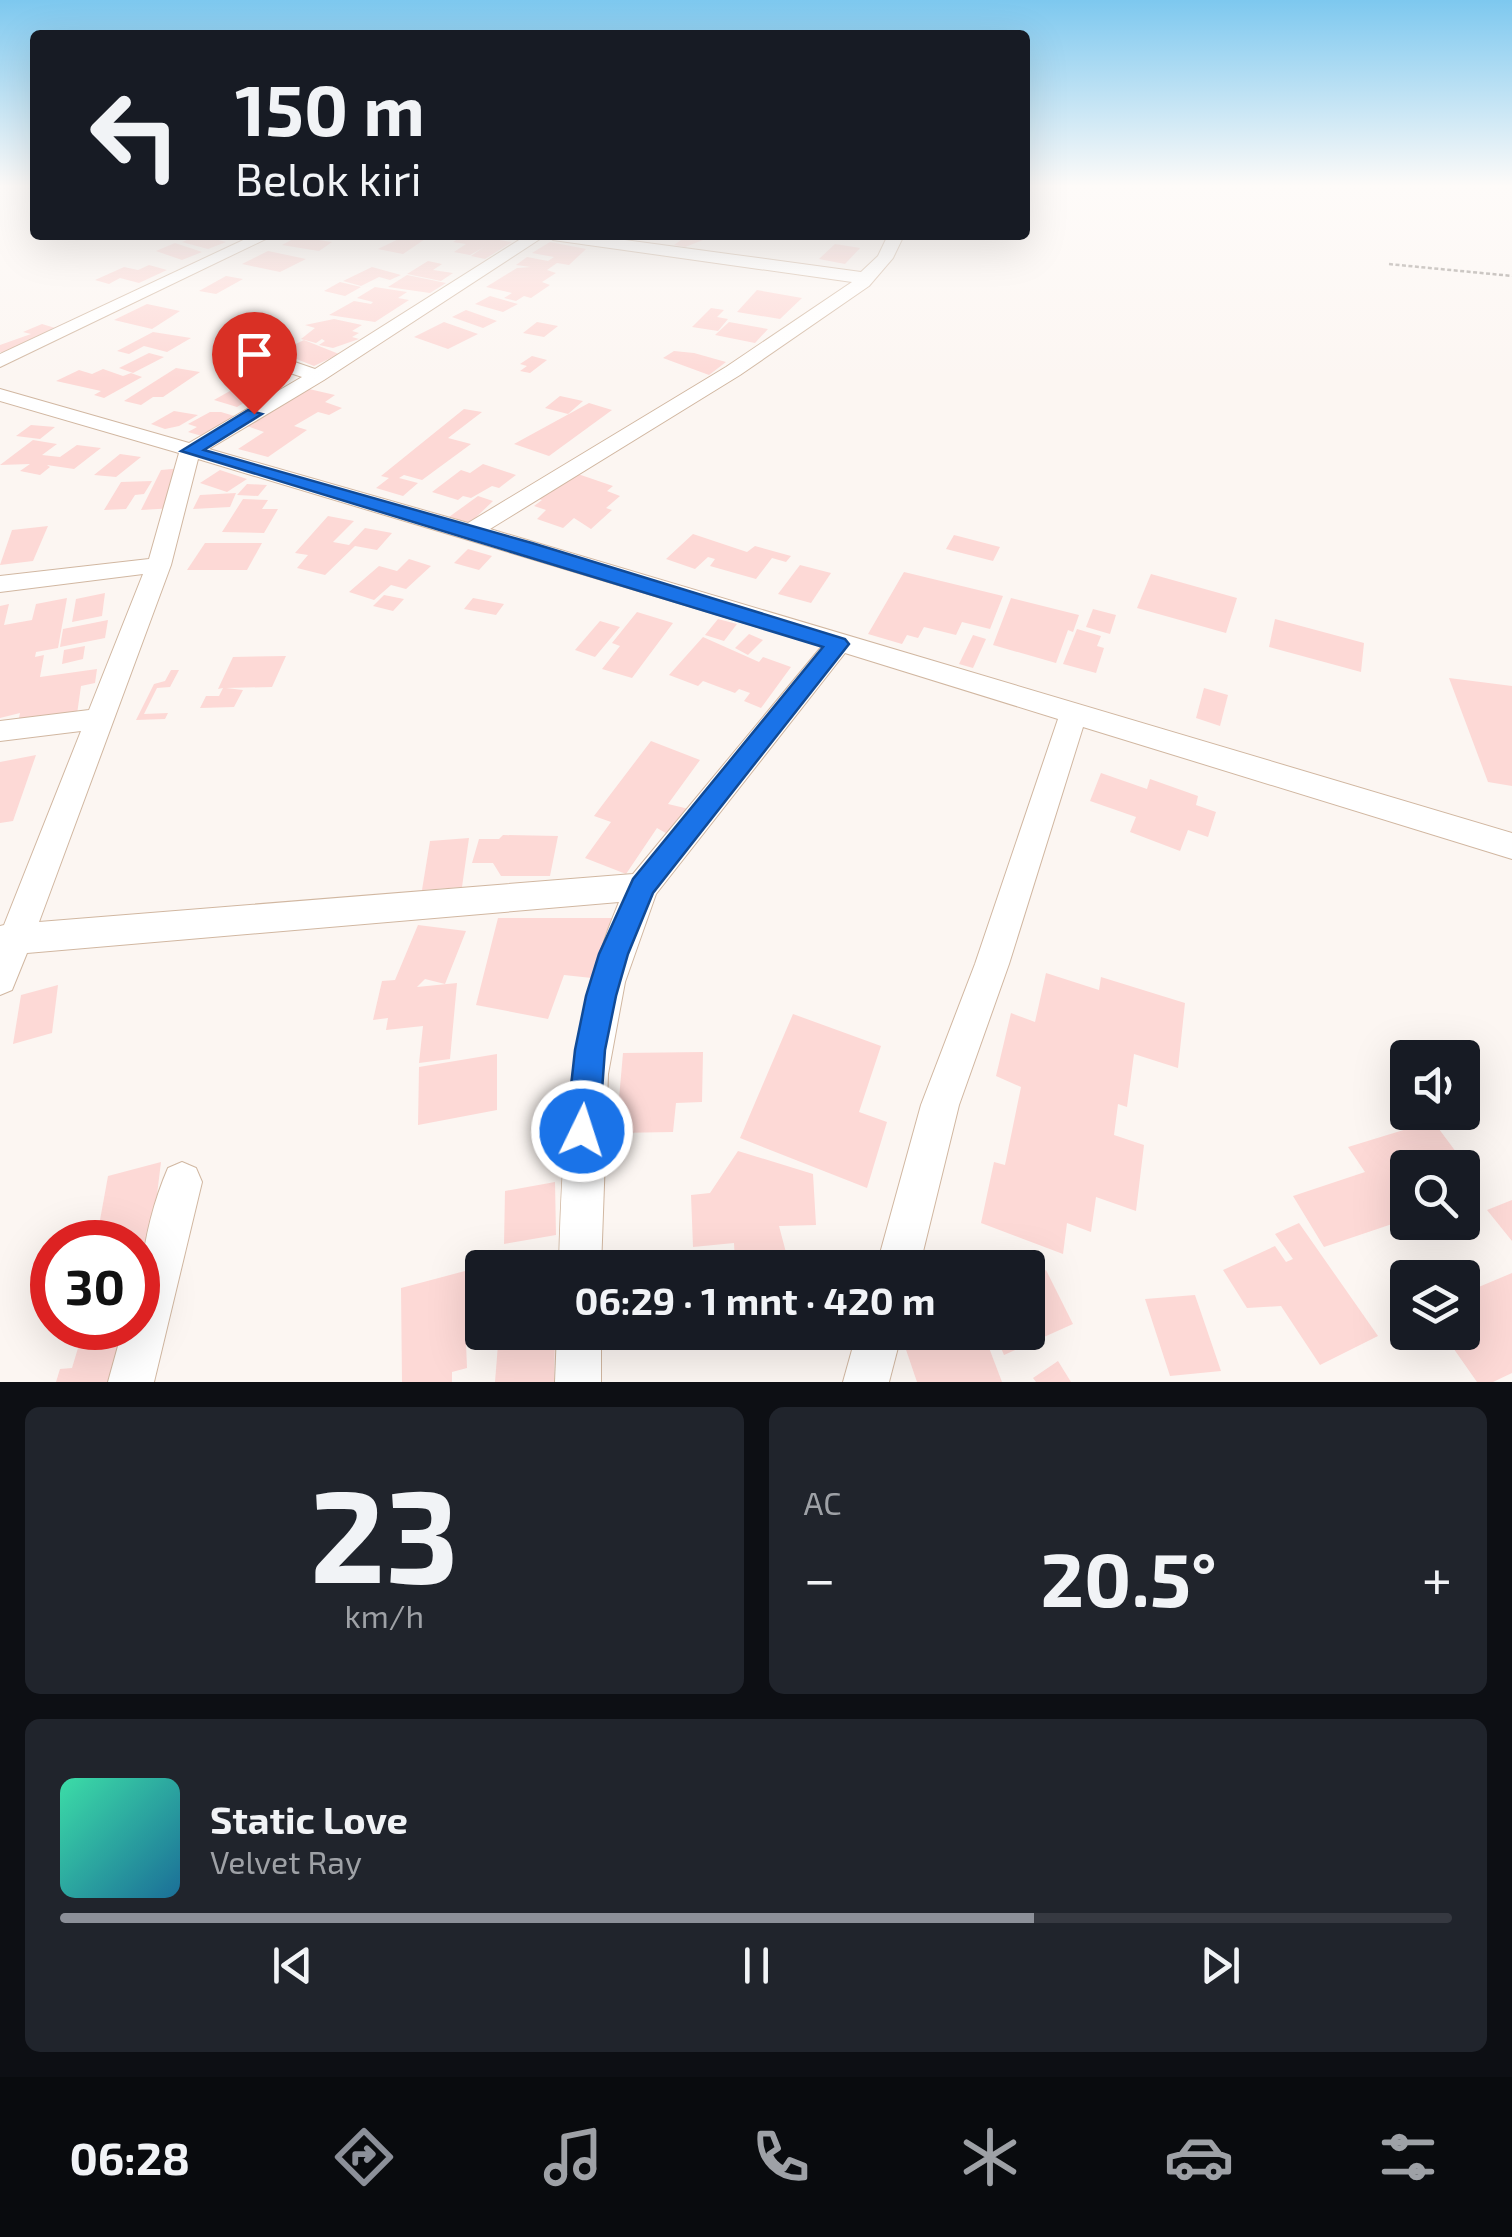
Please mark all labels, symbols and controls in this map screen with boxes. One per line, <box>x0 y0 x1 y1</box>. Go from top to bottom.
text: 150 m <box>235 66 425 150</box>
icon: left <box>70 70 200 200</box>
text: Belok kiri <box>235 151 422 205</box>
pin <box>212 312 297 415</box>
icon: arrive <box>227 327 282 382</box>
map controls <box>1390 1040 1480 1350</box>
button: sound <box>1390 1040 1480 1130</box>
position arrow <box>530 1079 634 1183</box>
button: search <box>1390 1150 1480 1240</box>
speed limit sign: 30 <box>30 1220 160 1350</box>
button: layers <box>1390 1260 1480 1350</box>
text: 06:29 · 1 mnt · 420 m <box>574 1277 936 1323</box>
text: 23 <box>310 1453 459 1609</box>
text: AC <box>804 1483 842 1521</box>
text: 20.5° <box>1040 1532 1217 1622</box>
text: − <box>804 1544 836 1610</box>
text: + <box>1422 1544 1452 1610</box>
text: km/h <box>345 1596 424 1634</box>
text: Static Love <box>210 1796 408 1842</box>
text: Velvet Ray <box>210 1842 362 1880</box>
icon: previous <box>265 1938 320 1993</box>
icon: pause <box>729 1938 784 1993</box>
icon: next <box>1193 1938 1248 1993</box>
icon: directions <box>329 2122 399 2192</box>
icon: music <box>538 2122 608 2192</box>
icon: phone <box>746 2122 816 2192</box>
icon: climate <box>955 2122 1025 2192</box>
icon: car <box>1164 2122 1234 2192</box>
icon: filters <box>1373 2122 1443 2192</box>
text: 06:28 <box>69 2130 190 2184</box>

